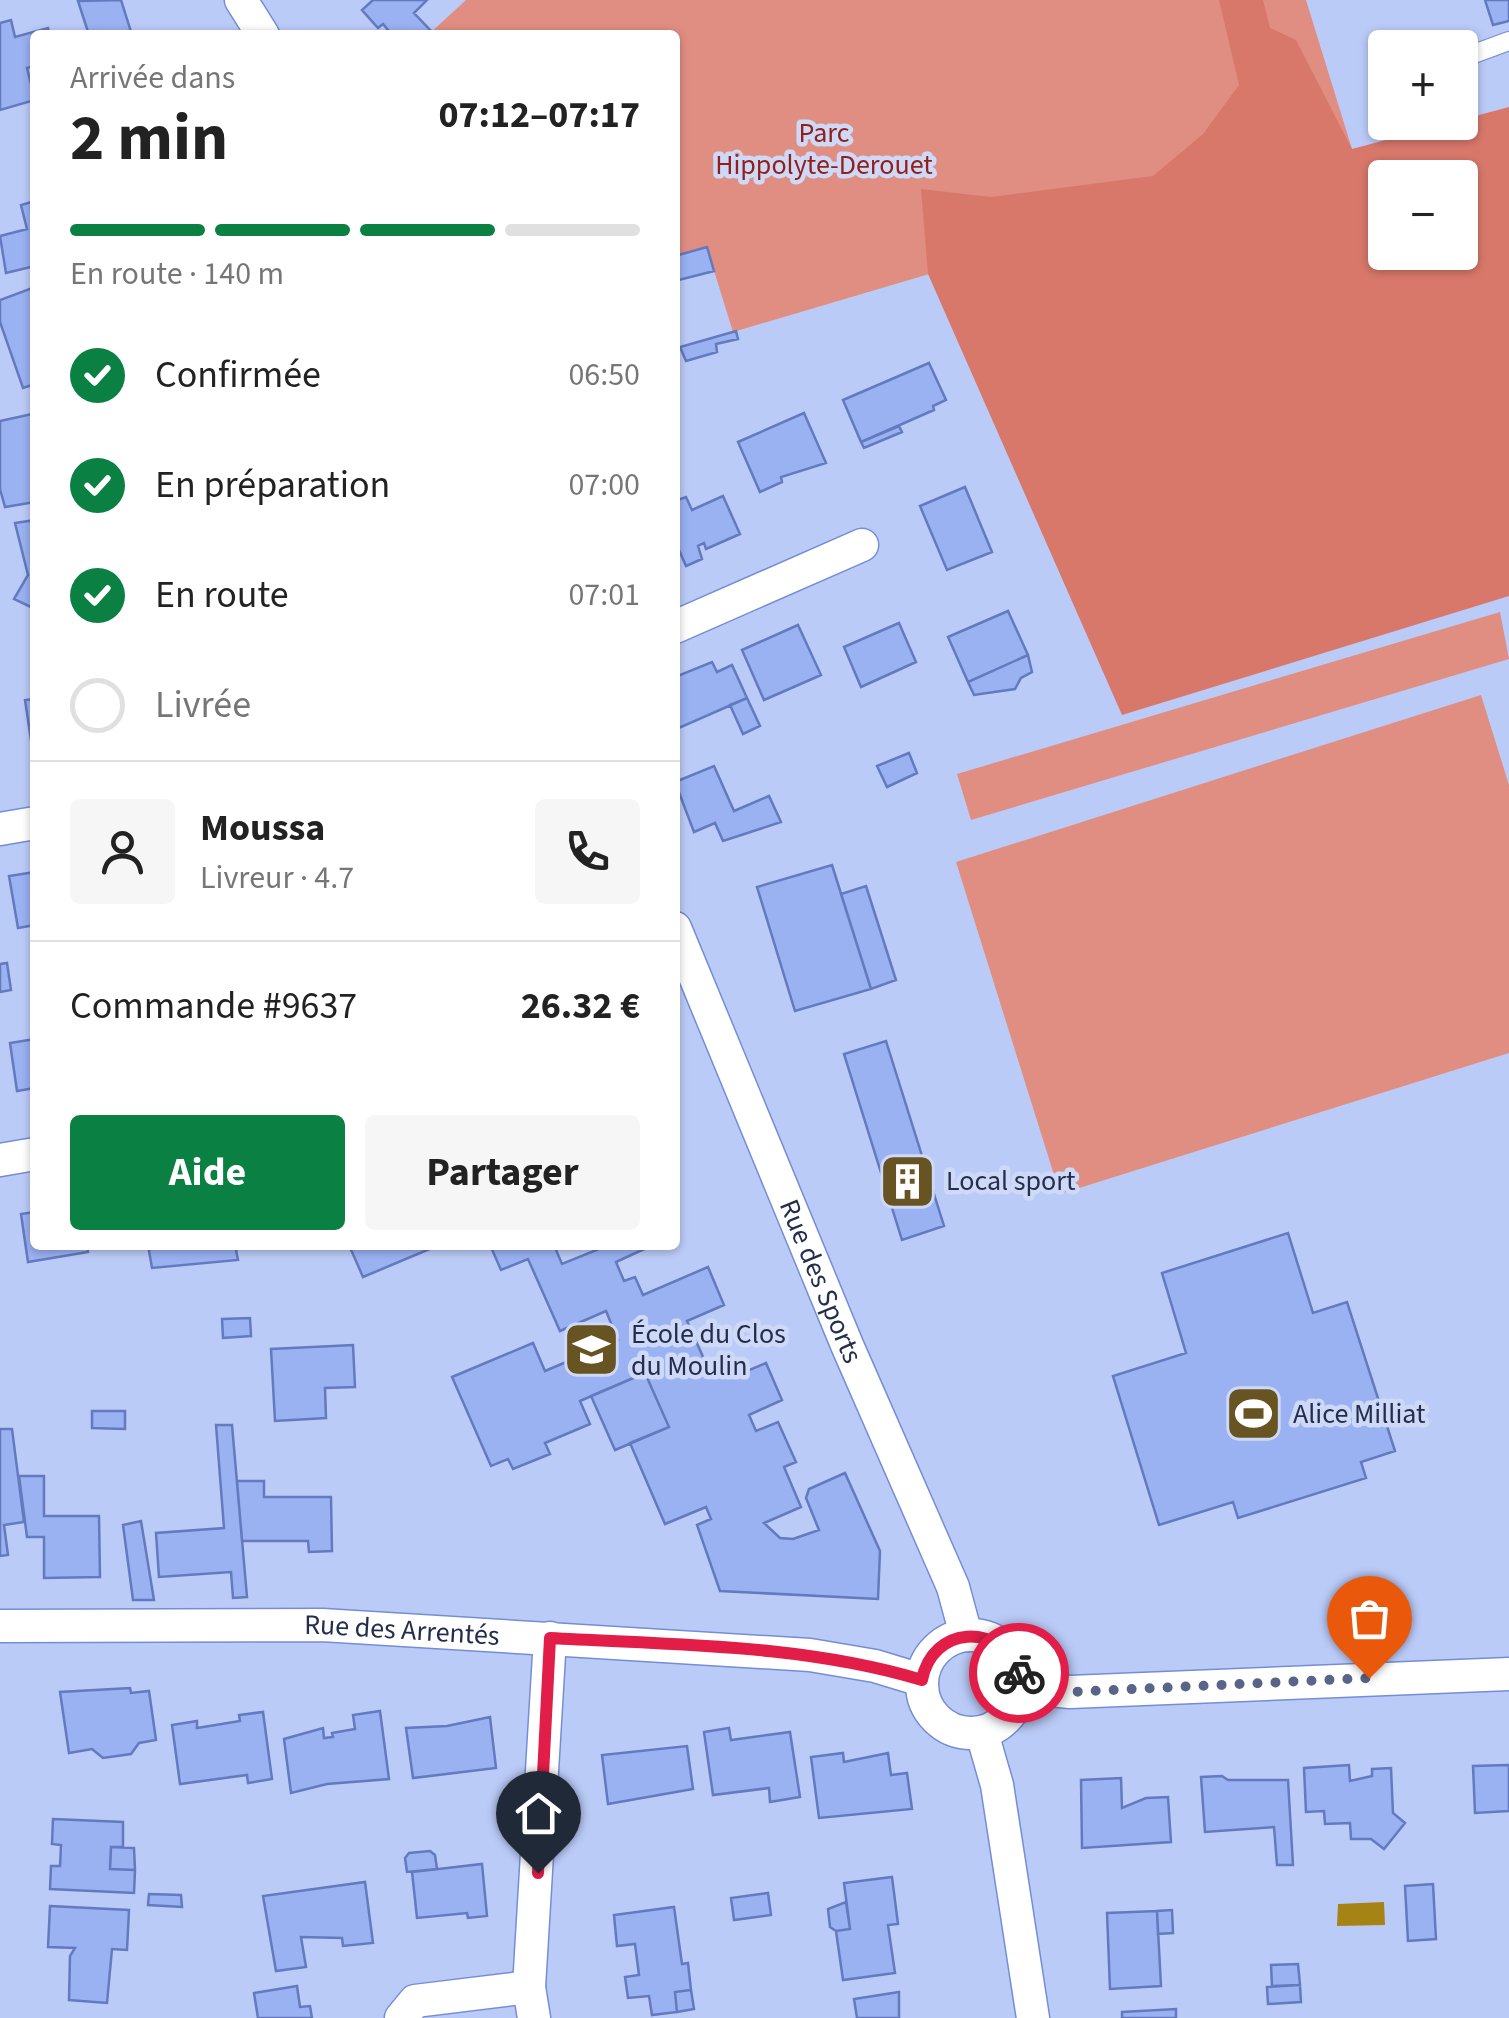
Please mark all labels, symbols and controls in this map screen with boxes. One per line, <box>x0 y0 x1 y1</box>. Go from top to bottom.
map controls <box>1368 30 1478 270</box>
button: + <box>1368 30 1478 140</box>
text: Arrivée dans <box>70 55 235 101</box>
text: 07:12–07:17 <box>438 88 640 142</box>
text: 2 min <box>70 92 228 185</box>
park label: Parc Hippolyte-Derouet <box>715 113 933 185</box>
button: − <box>1368 160 1478 270</box>
text: En route · 140 m <box>70 251 284 297</box>
icon: check <box>70 348 125 403</box>
text: Confirmée <box>155 348 321 402</box>
text: 06:50 <box>568 352 640 398</box>
icon: check <box>70 458 125 513</box>
text: En préparation <box>155 458 390 512</box>
text: 07:00 <box>568 462 640 508</box>
icon: check <box>70 568 125 623</box>
text: En route <box>155 568 289 622</box>
text: 07:01 <box>568 572 640 618</box>
text: Livrée <box>155 678 251 732</box>
button: person <box>70 799 175 904</box>
button: phone <box>535 799 640 904</box>
text: Moussa <box>200 801 325 855</box>
text: Livreur · 4.7 <box>200 855 354 901</box>
text: Commande #9637 <box>70 979 357 1033</box>
text: 26.32 € <box>521 979 640 1033</box>
button: Aide <box>70 1115 345 1230</box>
button: Partager <box>365 1115 640 1230</box>
building icon: Local sport <box>877 1151 937 1211</box>
place label: Local sport <box>946 1161 1076 1201</box>
street label: Rue des Sports <box>769 1193 872 1369</box>
place label: École du Clos du Moulin <box>631 1314 786 1386</box>
school or university icon: École du Clos du Moulin <box>562 1320 622 1380</box>
sports icon: Alice Milliat <box>1224 1384 1284 1444</box>
place label: Alice Milliat <box>1293 1394 1426 1434</box>
pin <box>1327 1576 1412 1679</box>
icon: bag <box>1342 1591 1397 1646</box>
street label: Rue des Arrentés <box>304 1605 501 1656</box>
courier <box>969 1623 1069 1723</box>
icon: bike <box>992 1646 1047 1701</box>
pin <box>496 1771 581 1874</box>
icon: home <box>511 1786 566 1841</box>

